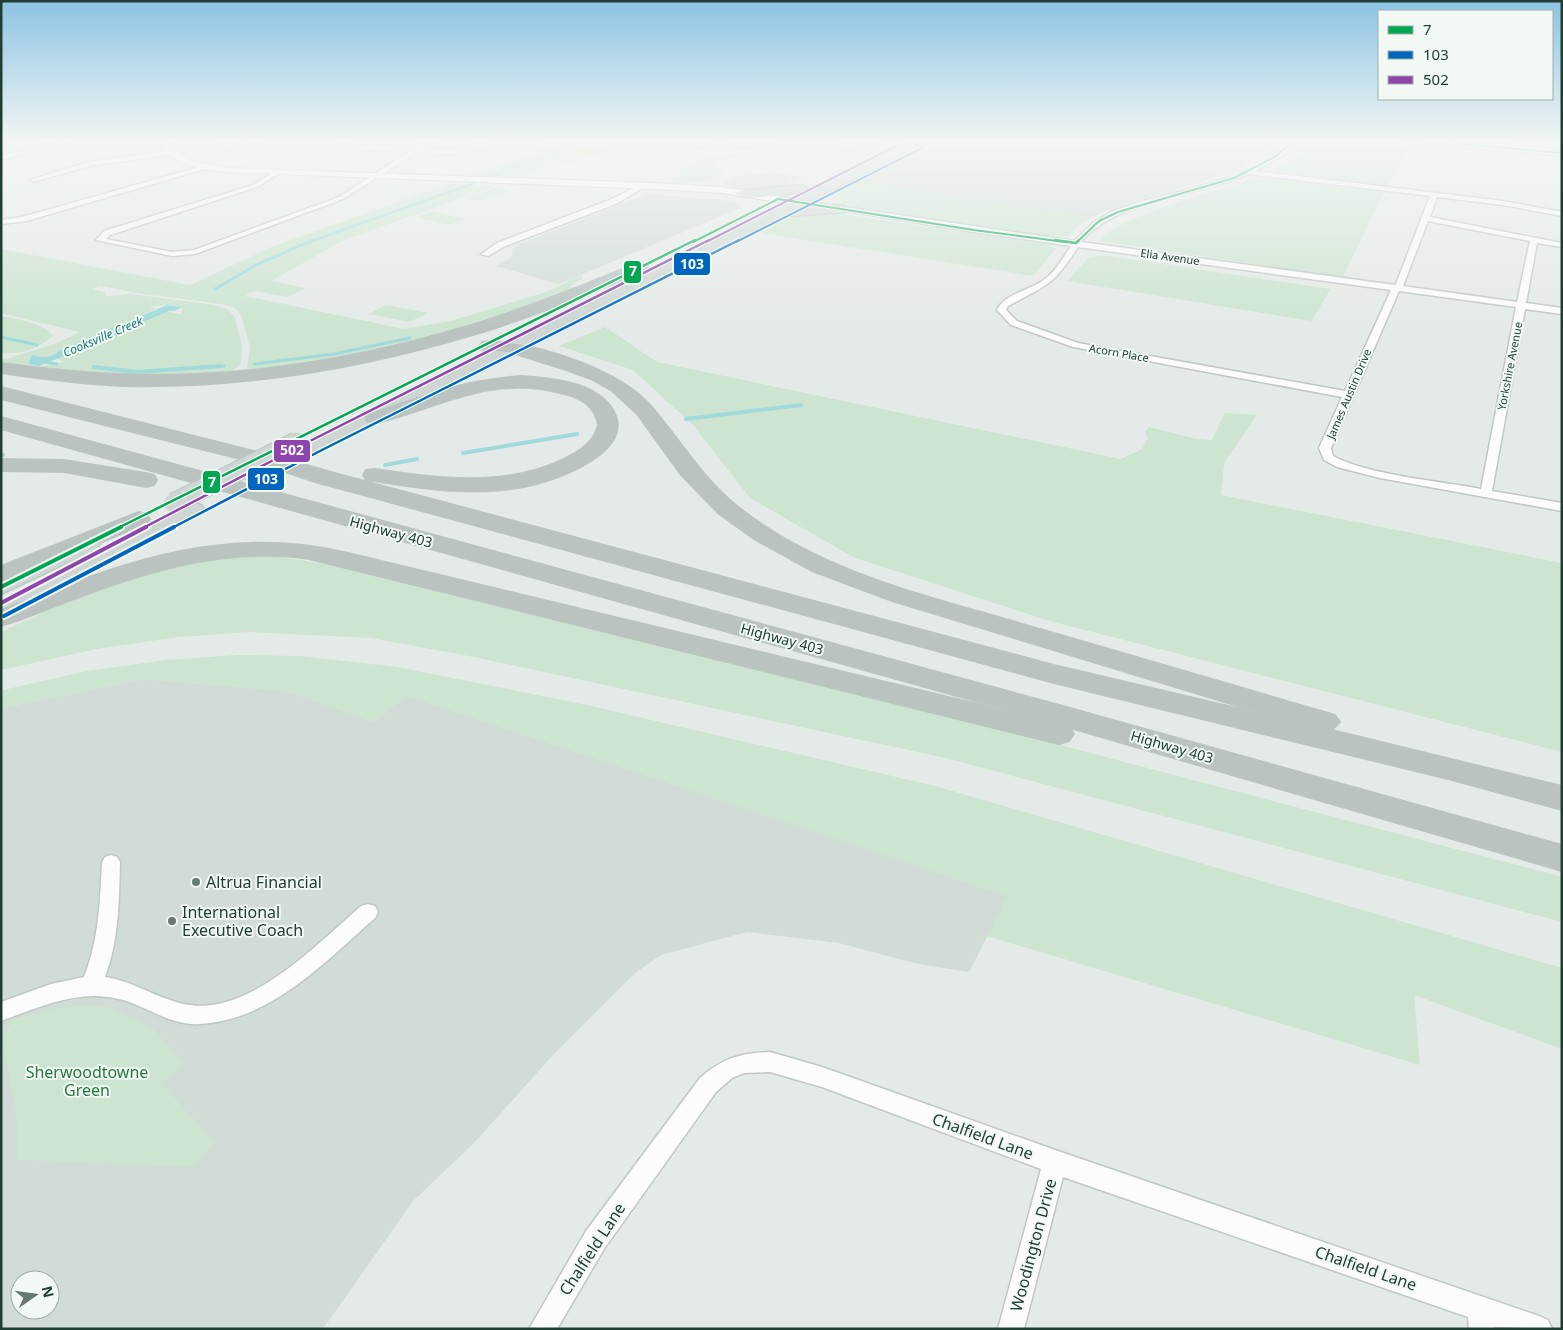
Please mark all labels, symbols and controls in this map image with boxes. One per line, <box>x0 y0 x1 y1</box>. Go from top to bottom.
legend <box>1378 10 1553 100</box>
text: 7 <box>1423 19 1432 39</box>
text: 103 <box>1423 44 1449 64</box>
text: 502 <box>1423 69 1449 89</box>
street label: Elia Avenue <box>1140 245 1201 268</box>
line badge: 103 <box>673 252 711 276</box>
text: 103 <box>680 254 704 273</box>
line badge: 7 <box>623 260 642 284</box>
text: 7 <box>629 261 637 280</box>
water label: Cooksville Creek <box>60 312 146 361</box>
street label: Yorkshire Avenue <box>1494 320 1525 411</box>
street label: Acorn Place <box>1088 340 1150 365</box>
street label: James Austin Drive <box>1322 346 1374 442</box>
line badge: 502 <box>273 439 311 463</box>
text: 502 <box>280 440 304 459</box>
line badge: 103 <box>247 467 285 491</box>
text: 103 <box>254 469 278 488</box>
line badge: 7 <box>202 470 221 494</box>
text: 7 <box>208 472 216 491</box>
street label: Highway 403 <box>348 511 435 552</box>
street label: Highway 403 <box>739 618 826 659</box>
street label: Highway 403 <box>1129 726 1216 767</box>
place label: Altrua Financial <box>206 871 322 893</box>
marker: Altrua Financial <box>190 876 202 888</box>
place label: International Executive Coach <box>182 901 303 941</box>
marker: International Executive Coach <box>166 915 178 927</box>
park label: Sherwoodtowne Green <box>26 1061 148 1101</box>
street label: Chalfield Lane <box>929 1108 1037 1164</box>
street label: Woodington Drive <box>1005 1176 1061 1314</box>
street label: Chalfield Lane <box>554 1198 630 1300</box>
street label: Chalfield Lane <box>1312 1240 1420 1296</box>
north arrow <box>10 1270 60 1320</box>
text: N <box>38 1284 59 1300</box>

